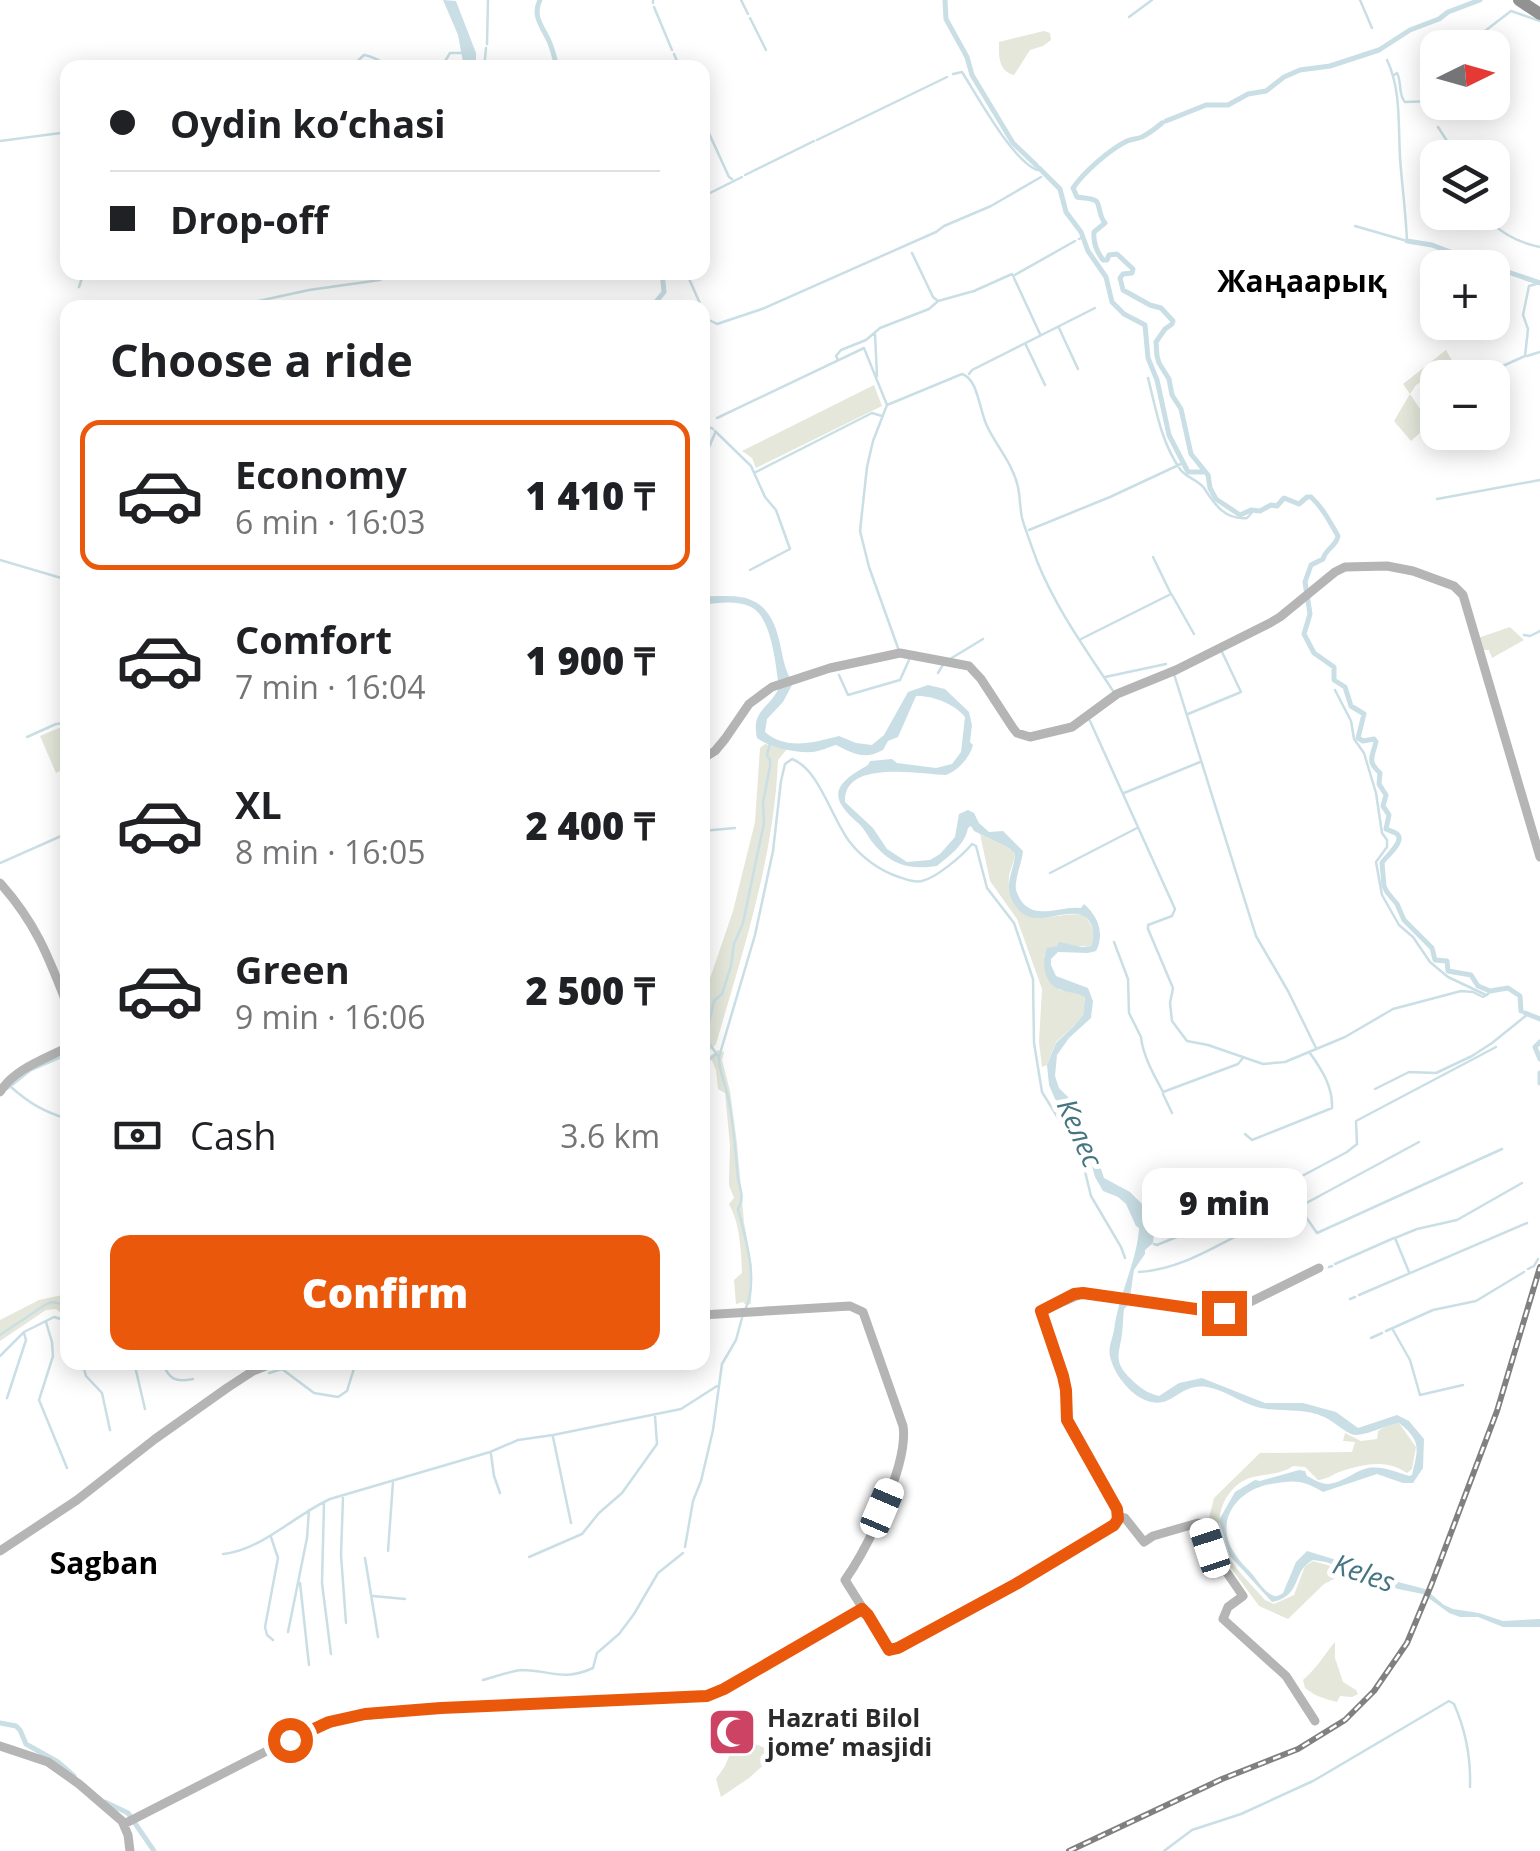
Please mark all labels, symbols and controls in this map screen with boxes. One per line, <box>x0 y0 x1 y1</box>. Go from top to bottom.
north arrow <box>1420 30 1510 120</box>
map controls <box>1420 30 1510 450</box>
text: Oydin ko‘chasi <box>170 97 446 149</box>
button: layers <box>1420 140 1510 230</box>
text: Drop-off <box>170 193 328 245</box>
button: + <box>1420 250 1510 340</box>
district label: Жаңаарық <box>1217 260 1387 301</box>
text: Choose a ride <box>110 329 413 390</box>
button: − <box>1420 360 1510 450</box>
text: Economy <box>235 448 407 500</box>
icon: car <box>115 450 205 540</box>
text: 1 410 ₸ <box>525 469 655 521</box>
text: 6 min · 16:03 <box>235 500 426 543</box>
text: Comfort <box>235 613 392 665</box>
icon: car <box>115 615 205 705</box>
text: 1 900 ₸ <box>525 634 655 686</box>
text: 7 min · 16:04 <box>235 665 426 708</box>
text: XL <box>235 778 282 830</box>
icon: car <box>115 780 205 870</box>
text: 2 400 ₸ <box>525 799 655 851</box>
text: 8 min · 16:05 <box>235 830 426 873</box>
text: Green <box>235 943 350 995</box>
icon: car <box>115 945 205 1035</box>
text: 2 500 ₸ <box>525 964 655 1016</box>
text: 9 min · 16:06 <box>235 995 426 1038</box>
water label: Келес <box>1049 1092 1113 1173</box>
icon: cash <box>110 1108 165 1163</box>
text: Cash <box>190 1109 276 1161</box>
text: 3.6 km <box>560 1114 660 1157</box>
callout: 9 min <box>1142 1168 1306 1238</box>
text: 9 min <box>1179 1181 1270 1224</box>
button: Confirm <box>110 1235 660 1350</box>
route end <box>1202 1291 1247 1336</box>
car <box>856 1475 908 1541</box>
car <box>1186 1515 1234 1581</box>
district label: Sagban <box>50 1542 158 1583</box>
water label: Keles <box>1328 1544 1400 1600</box>
place label: Hazrati Bilol jome’ masjidi <box>765 1700 932 1763</box>
mosque icon: Hazrati Bilol jome’ masjidi <box>706 1706 758 1758</box>
route start <box>268 1718 313 1763</box>

